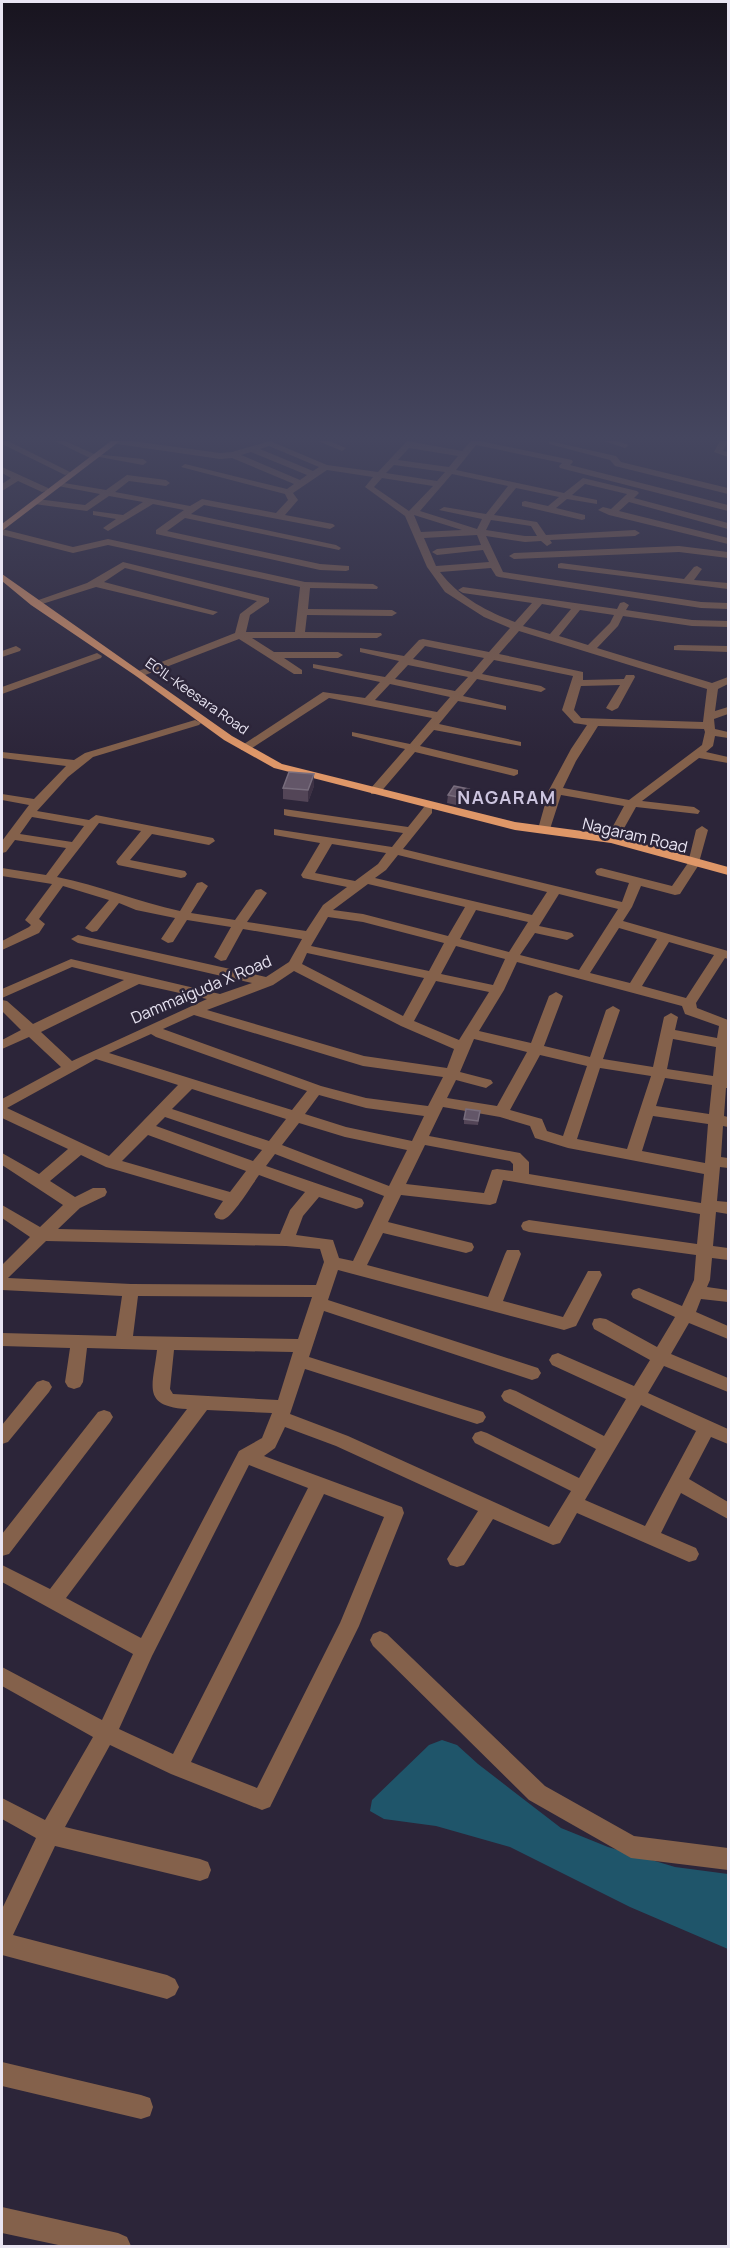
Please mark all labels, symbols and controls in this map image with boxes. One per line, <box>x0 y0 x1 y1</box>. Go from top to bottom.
street label: ECIL-Keesara Road <box>142 653 253 738</box>
district label: NAGARAM <box>457 785 557 809</box>
street label: Nagaram Road <box>580 812 690 858</box>
street label: Dammaiguda X Road <box>127 949 275 1029</box>

